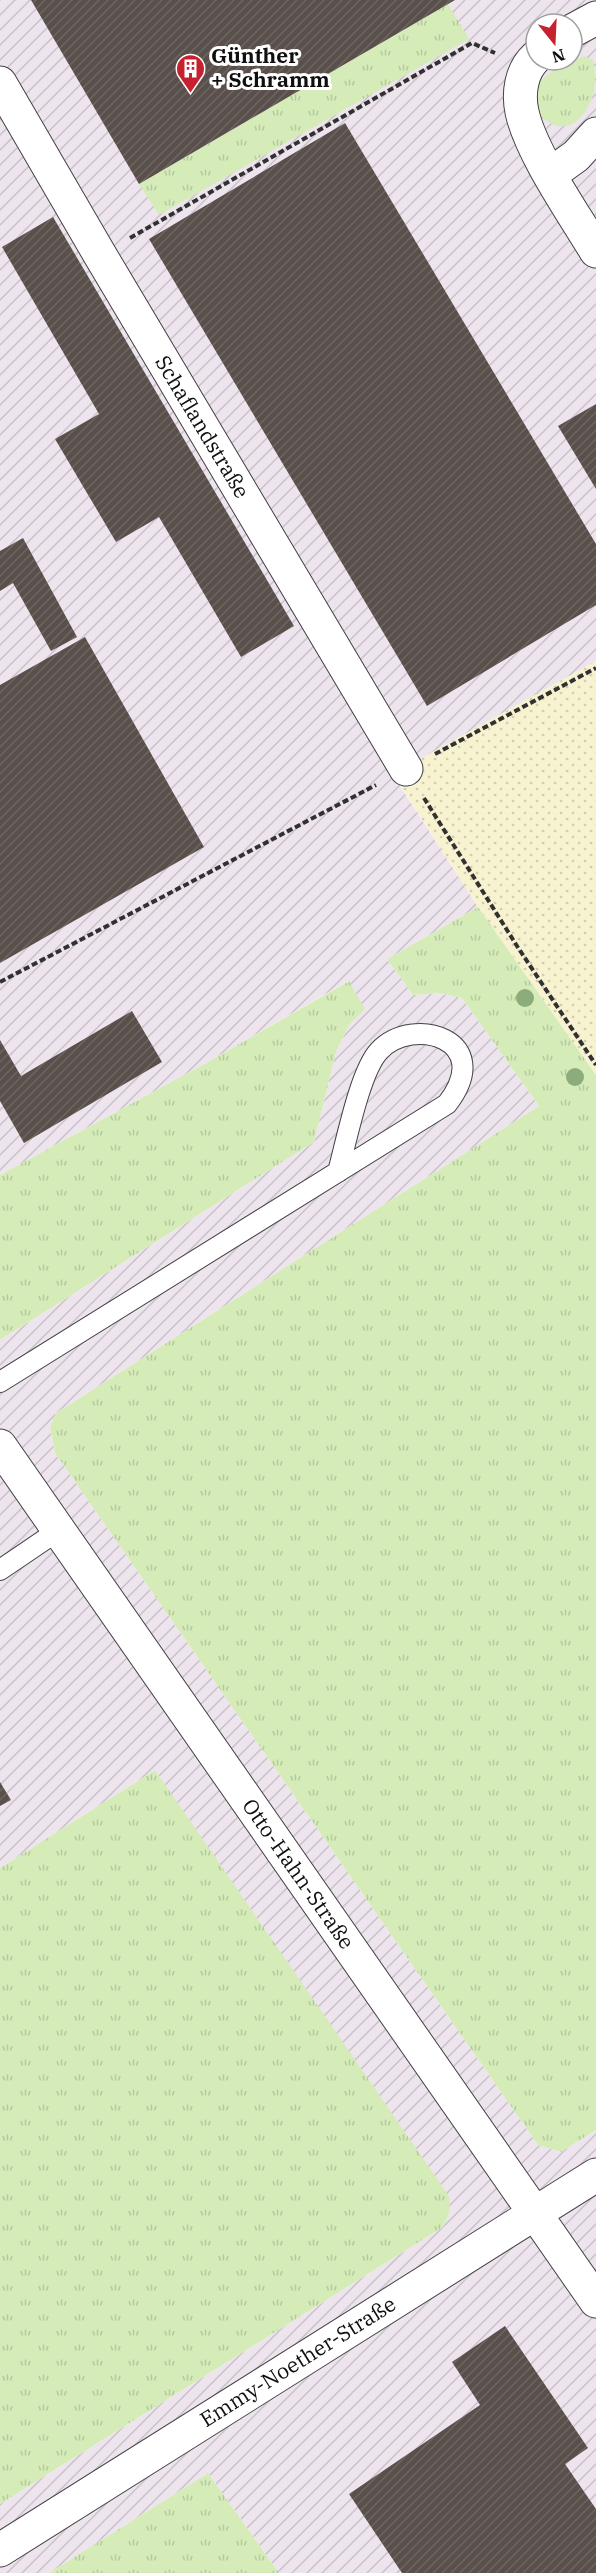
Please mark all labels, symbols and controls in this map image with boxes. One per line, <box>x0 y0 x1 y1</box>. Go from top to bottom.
north arrow <box>524 12 584 72</box>
place label: Günther + Schramm <box>211 41 330 93</box>
text: N <box>550 45 568 68</box>
building icon: Günther + Schramm <box>174 52 206 94</box>
street label: Schaflandstraße <box>149 350 256 503</box>
street label: Otto-Hahn-Straße <box>236 1793 361 1954</box>
street label: Emmy-Noether-Straße <box>194 2289 401 2433</box>

